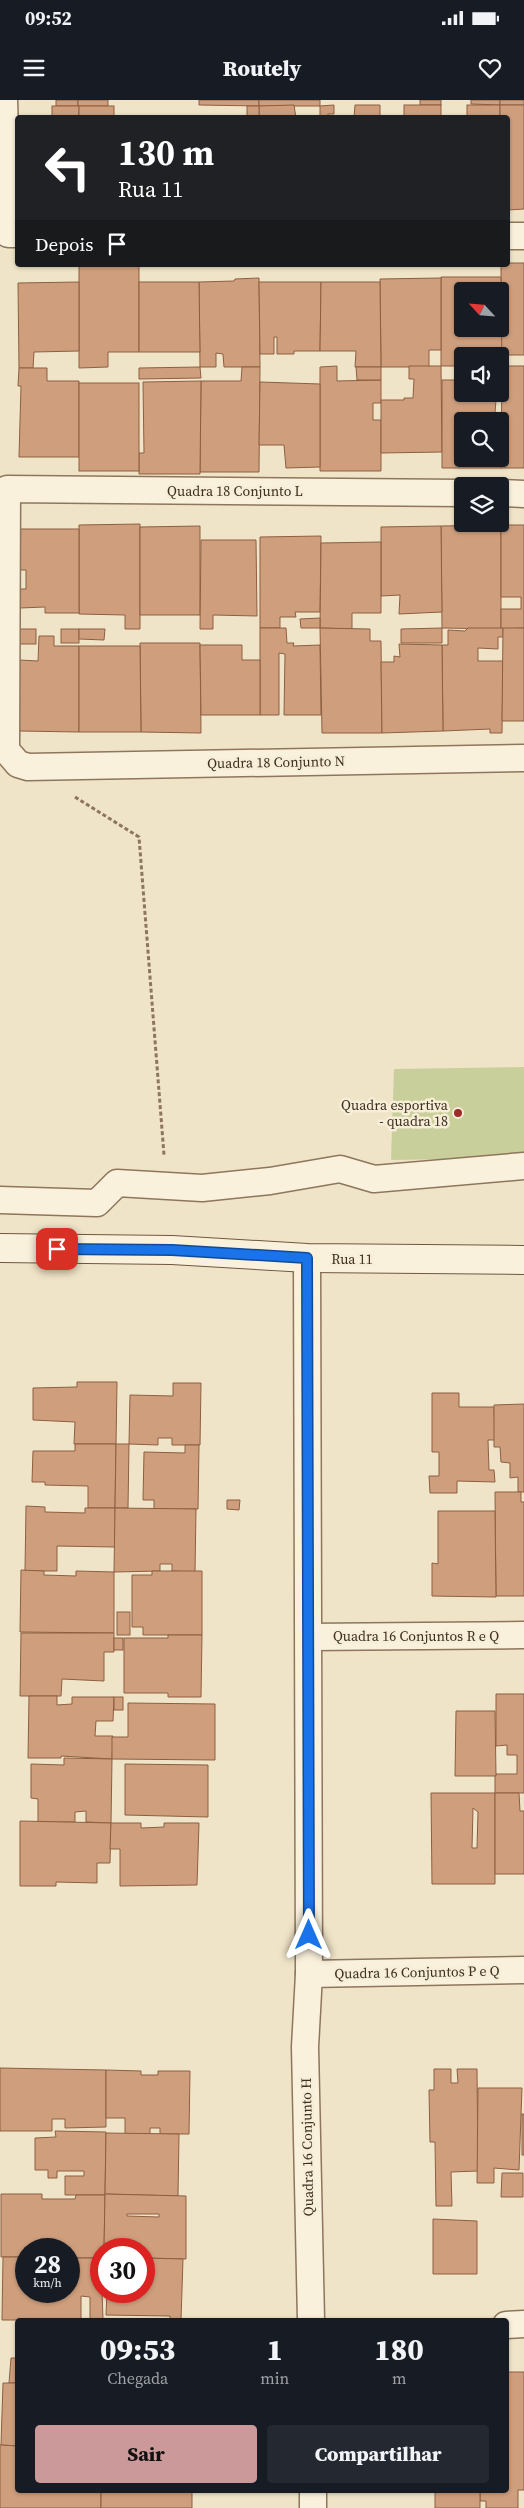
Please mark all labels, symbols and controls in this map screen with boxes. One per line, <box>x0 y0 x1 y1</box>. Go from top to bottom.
text: 09:52 <box>25 5 72 31</box>
text: Routely <box>223 53 301 83</box>
icon: menu <box>20 54 48 82</box>
icon: heart <box>476 54 504 82</box>
text: 130 m <box>118 129 214 177</box>
icon: left <box>35 135 100 200</box>
text: Rua 11 <box>118 174 183 204</box>
icon: arrive <box>103 230 131 258</box>
text: Depois <box>35 231 93 257</box>
north arrow <box>454 282 509 338</box>
map controls <box>454 282 509 532</box>
button: sound <box>454 347 509 402</box>
button: search <box>454 412 509 467</box>
button: layers <box>454 477 509 532</box>
street label: Quadra 18 Conjunto L <box>167 481 303 501</box>
street label: Quadra 18 Conjunto N <box>207 751 345 773</box>
place label: Quadra esportiva - quadra 18 <box>341 1095 449 1131</box>
marker: Quadra esportiva - quadra 18 <box>452 1107 464 1119</box>
pin <box>36 1228 78 1270</box>
icon: arrive <box>43 1235 71 1263</box>
street label: Rua 11 <box>331 1249 373 1269</box>
street label: Quadra 16 Conjuntos R e Q <box>333 1626 499 1646</box>
position arrow <box>282 1908 334 1960</box>
street label: Quadra 16 Conjuntos P e Q <box>334 1961 500 1983</box>
street label: Quadra 16 Conjunto H <box>296 2078 318 2216</box>
speed limit sign: 30 <box>90 2238 155 2303</box>
text: 28 <box>34 2247 61 2281</box>
text: km/h <box>33 2275 62 2291</box>
text: 09:53 <box>100 2329 175 2370</box>
text: 1 <box>266 2329 283 2370</box>
text: 180 <box>374 2329 424 2370</box>
text: Chegada <box>107 2367 168 2389</box>
text: min <box>260 2367 289 2389</box>
text: m <box>392 2367 406 2389</box>
button: Sair <box>35 2425 257 2483</box>
button: Compartilhar <box>267 2425 489 2483</box>

